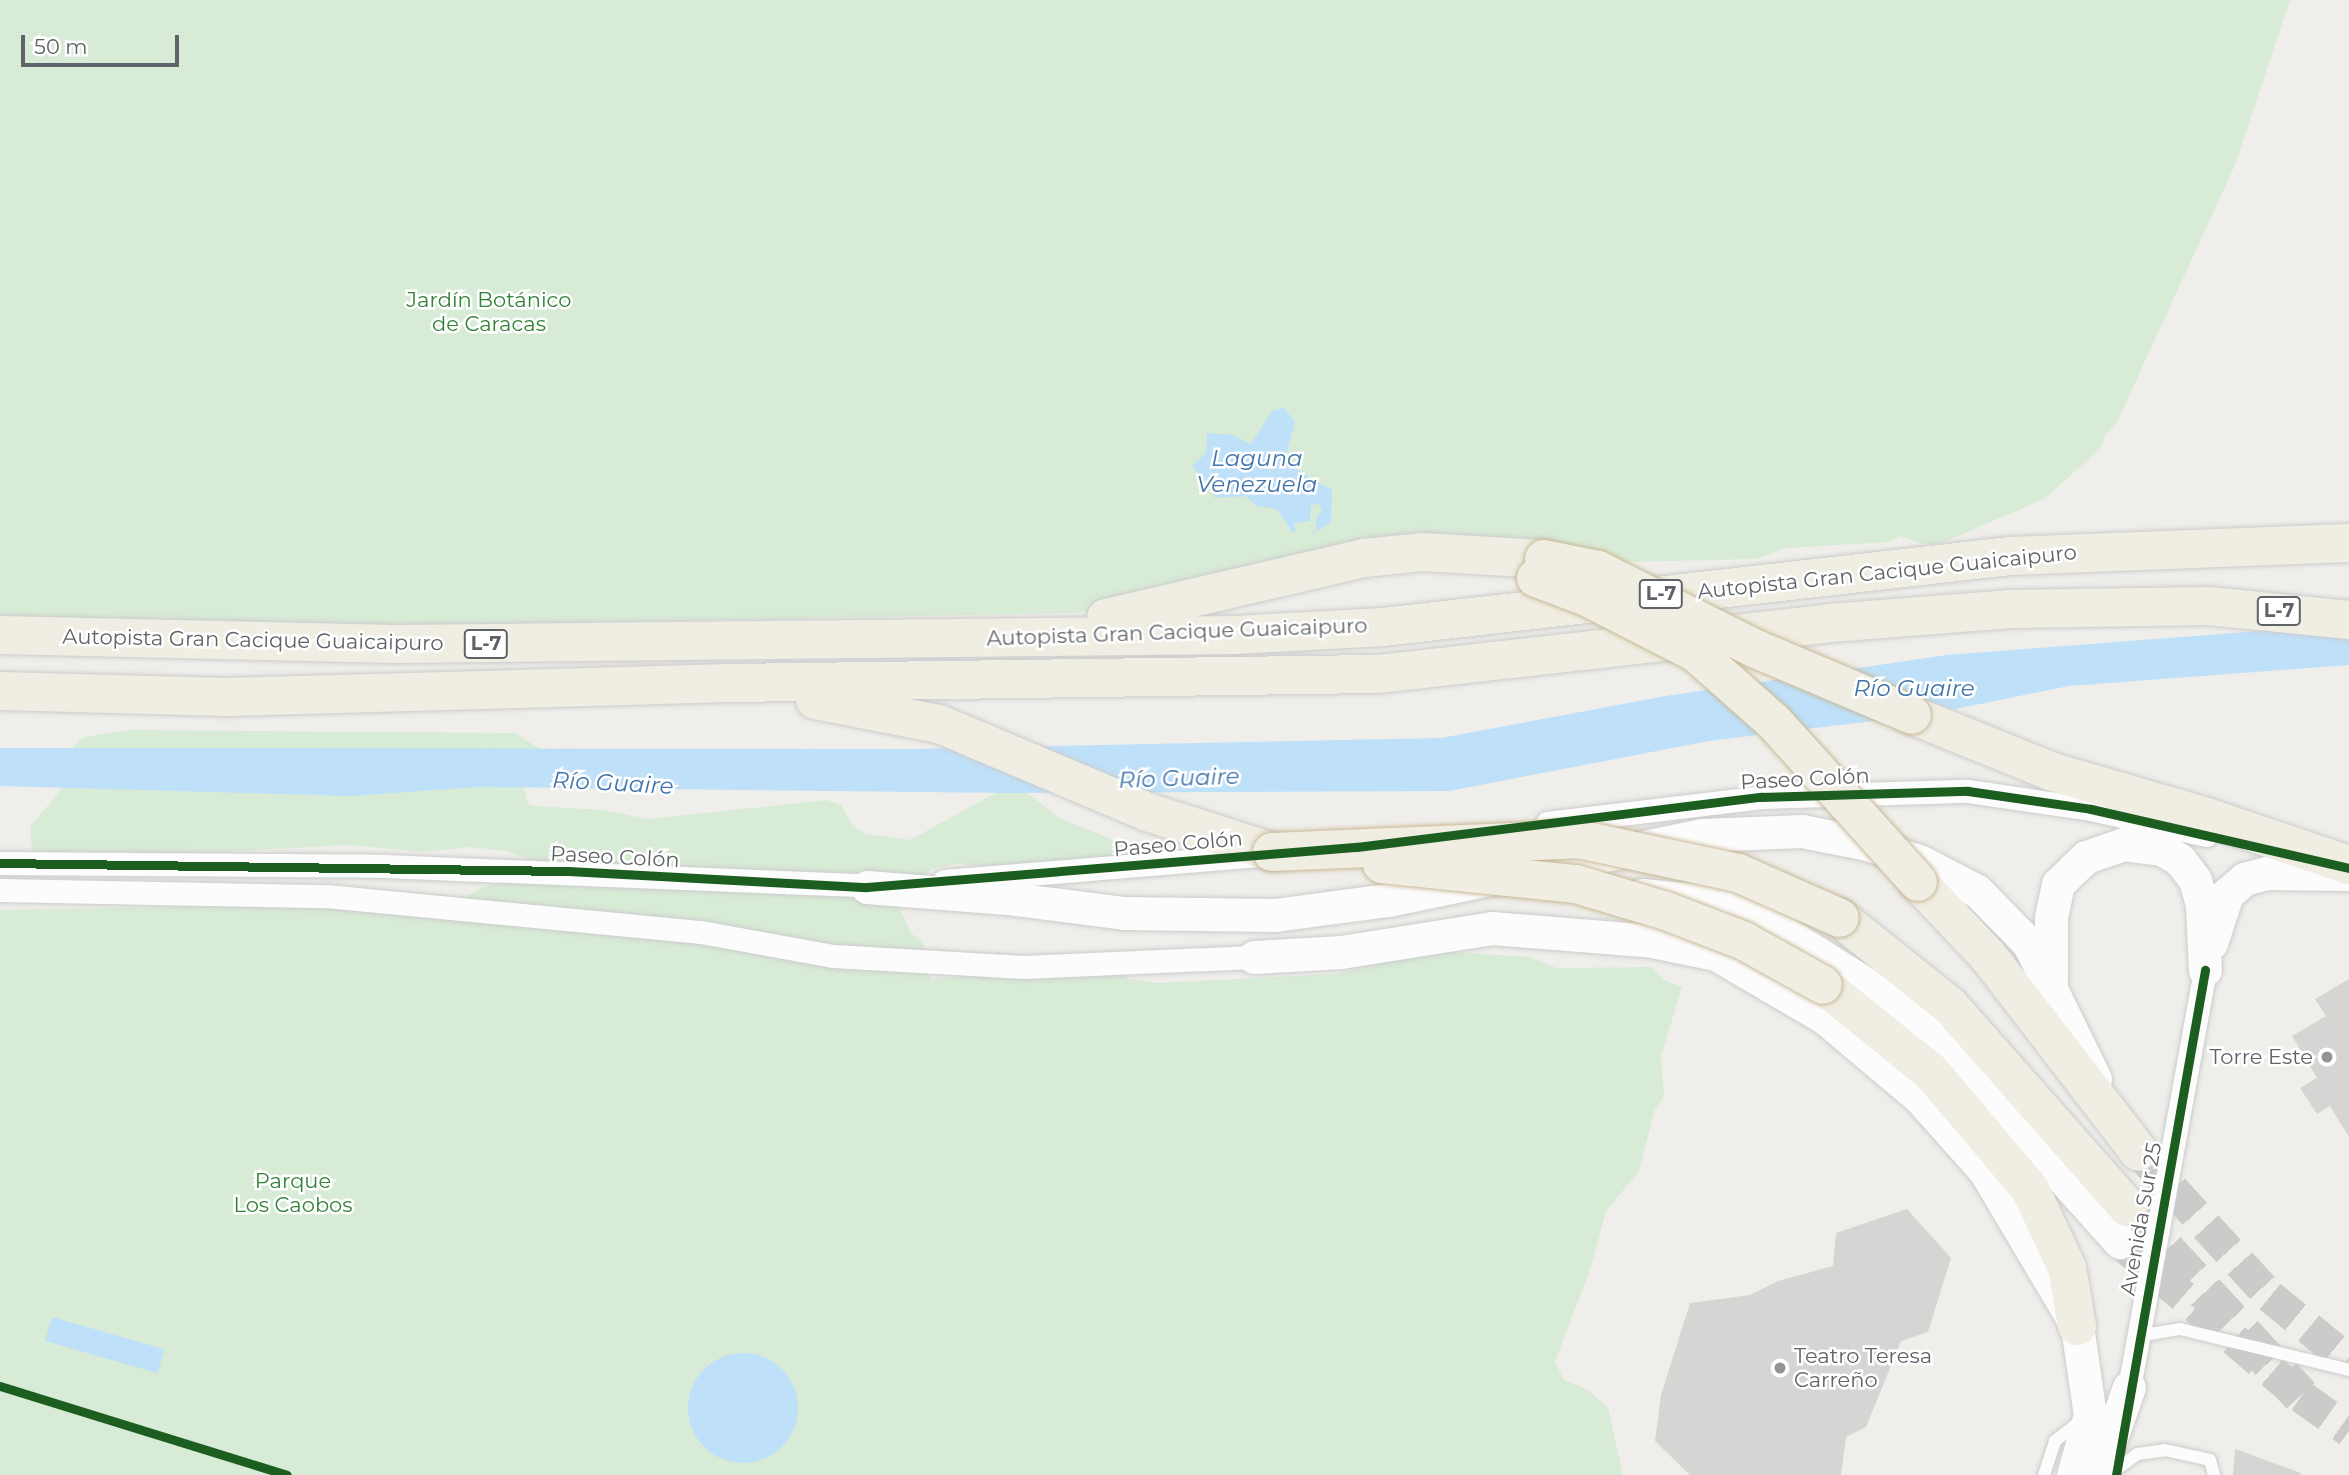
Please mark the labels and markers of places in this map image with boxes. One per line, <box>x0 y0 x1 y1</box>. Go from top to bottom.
place label: Torre Este <box>2209 1044 2313 1070</box>
marker: Torre Este <box>2319 1049 2335 1065</box>
place label: Teatro Teresa Carreño <box>1794 1343 1932 1393</box>
marker: Teatro Teresa Carreño <box>1772 1360 1788 1376</box>

